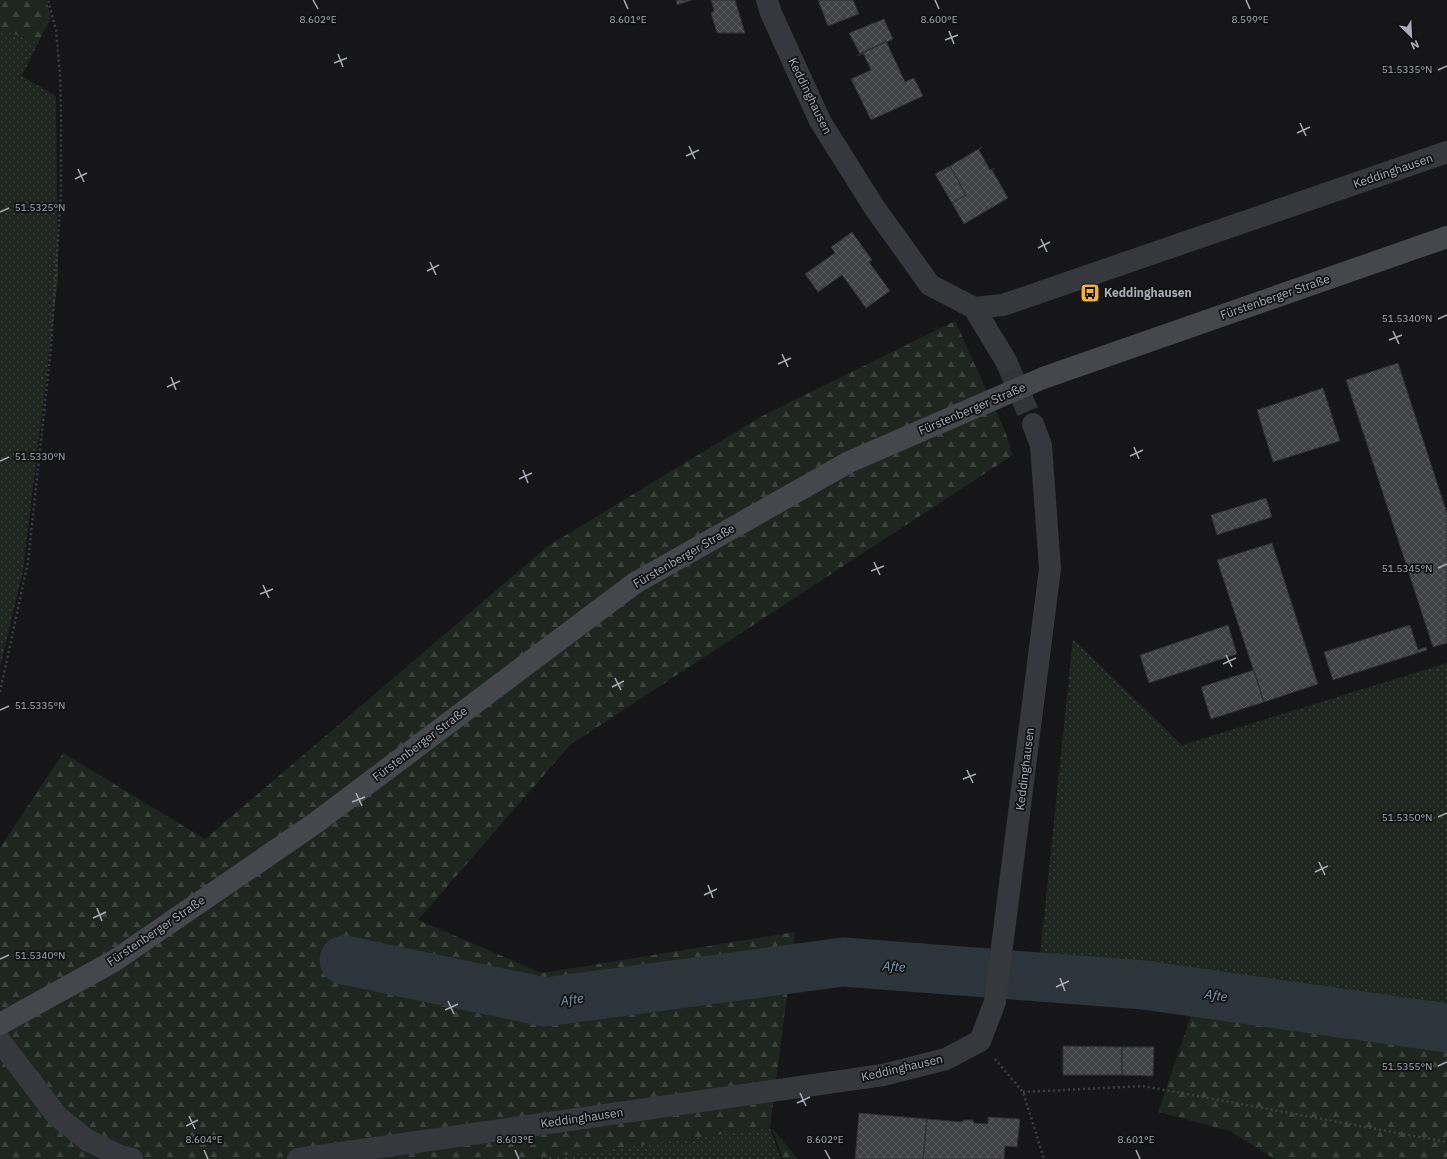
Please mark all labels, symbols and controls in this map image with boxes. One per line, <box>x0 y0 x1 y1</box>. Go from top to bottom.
text: 8.602°E <box>299 13 337 26</box>
text: 8.601°E <box>609 13 647 26</box>
text: 8.600°E <box>920 13 958 26</box>
text: 8.599°E <box>1231 13 1269 26</box>
north arrow <box>1391 16 1431 56</box>
text: N <box>1409 37 1422 53</box>
street label: Keddinghausen <box>785 55 835 136</box>
text: 51.5335°N <box>1382 63 1432 76</box>
street label: Keddinghausen <box>1351 150 1435 191</box>
text: 51.5325°N <box>15 201 65 214</box>
street label: Fürstenberger Straße <box>1218 271 1332 322</box>
bus stop icon: Keddinghausen <box>1079 282 1101 304</box>
place label: Keddinghausen <box>1104 285 1192 300</box>
text: 51.5340°N <box>1382 312 1432 325</box>
street label: Fürstenberger Straße <box>916 379 1028 438</box>
text: 51.5330°N <box>15 450 65 463</box>
street label: Fürstenberger Straße <box>630 520 738 591</box>
text: 51.5345°N <box>1382 562 1432 575</box>
text: 51.5335°N <box>15 699 65 712</box>
street label: Fürstenberger Straße <box>369 703 470 784</box>
street label: Keddinghausen <box>1012 727 1037 811</box>
text: 51.5350°N <box>1382 811 1432 824</box>
street label: Fürstenberger Straße <box>104 892 208 969</box>
text: 51.5340°N <box>15 949 65 962</box>
water label: Afte <box>881 957 906 976</box>
water label: Afte <box>1202 985 1229 1006</box>
water label: Afte <box>559 989 585 1010</box>
street label: Keddinghausen <box>860 1051 944 1084</box>
text: 51.5355°N <box>1382 1060 1432 1073</box>
street label: Keddinghausen <box>540 1104 624 1131</box>
text: 8.604°E <box>185 1133 223 1146</box>
text: 8.603°E <box>496 1133 534 1146</box>
text: 8.602°E <box>806 1133 844 1146</box>
text: 8.601°E <box>1117 1133 1155 1146</box>

